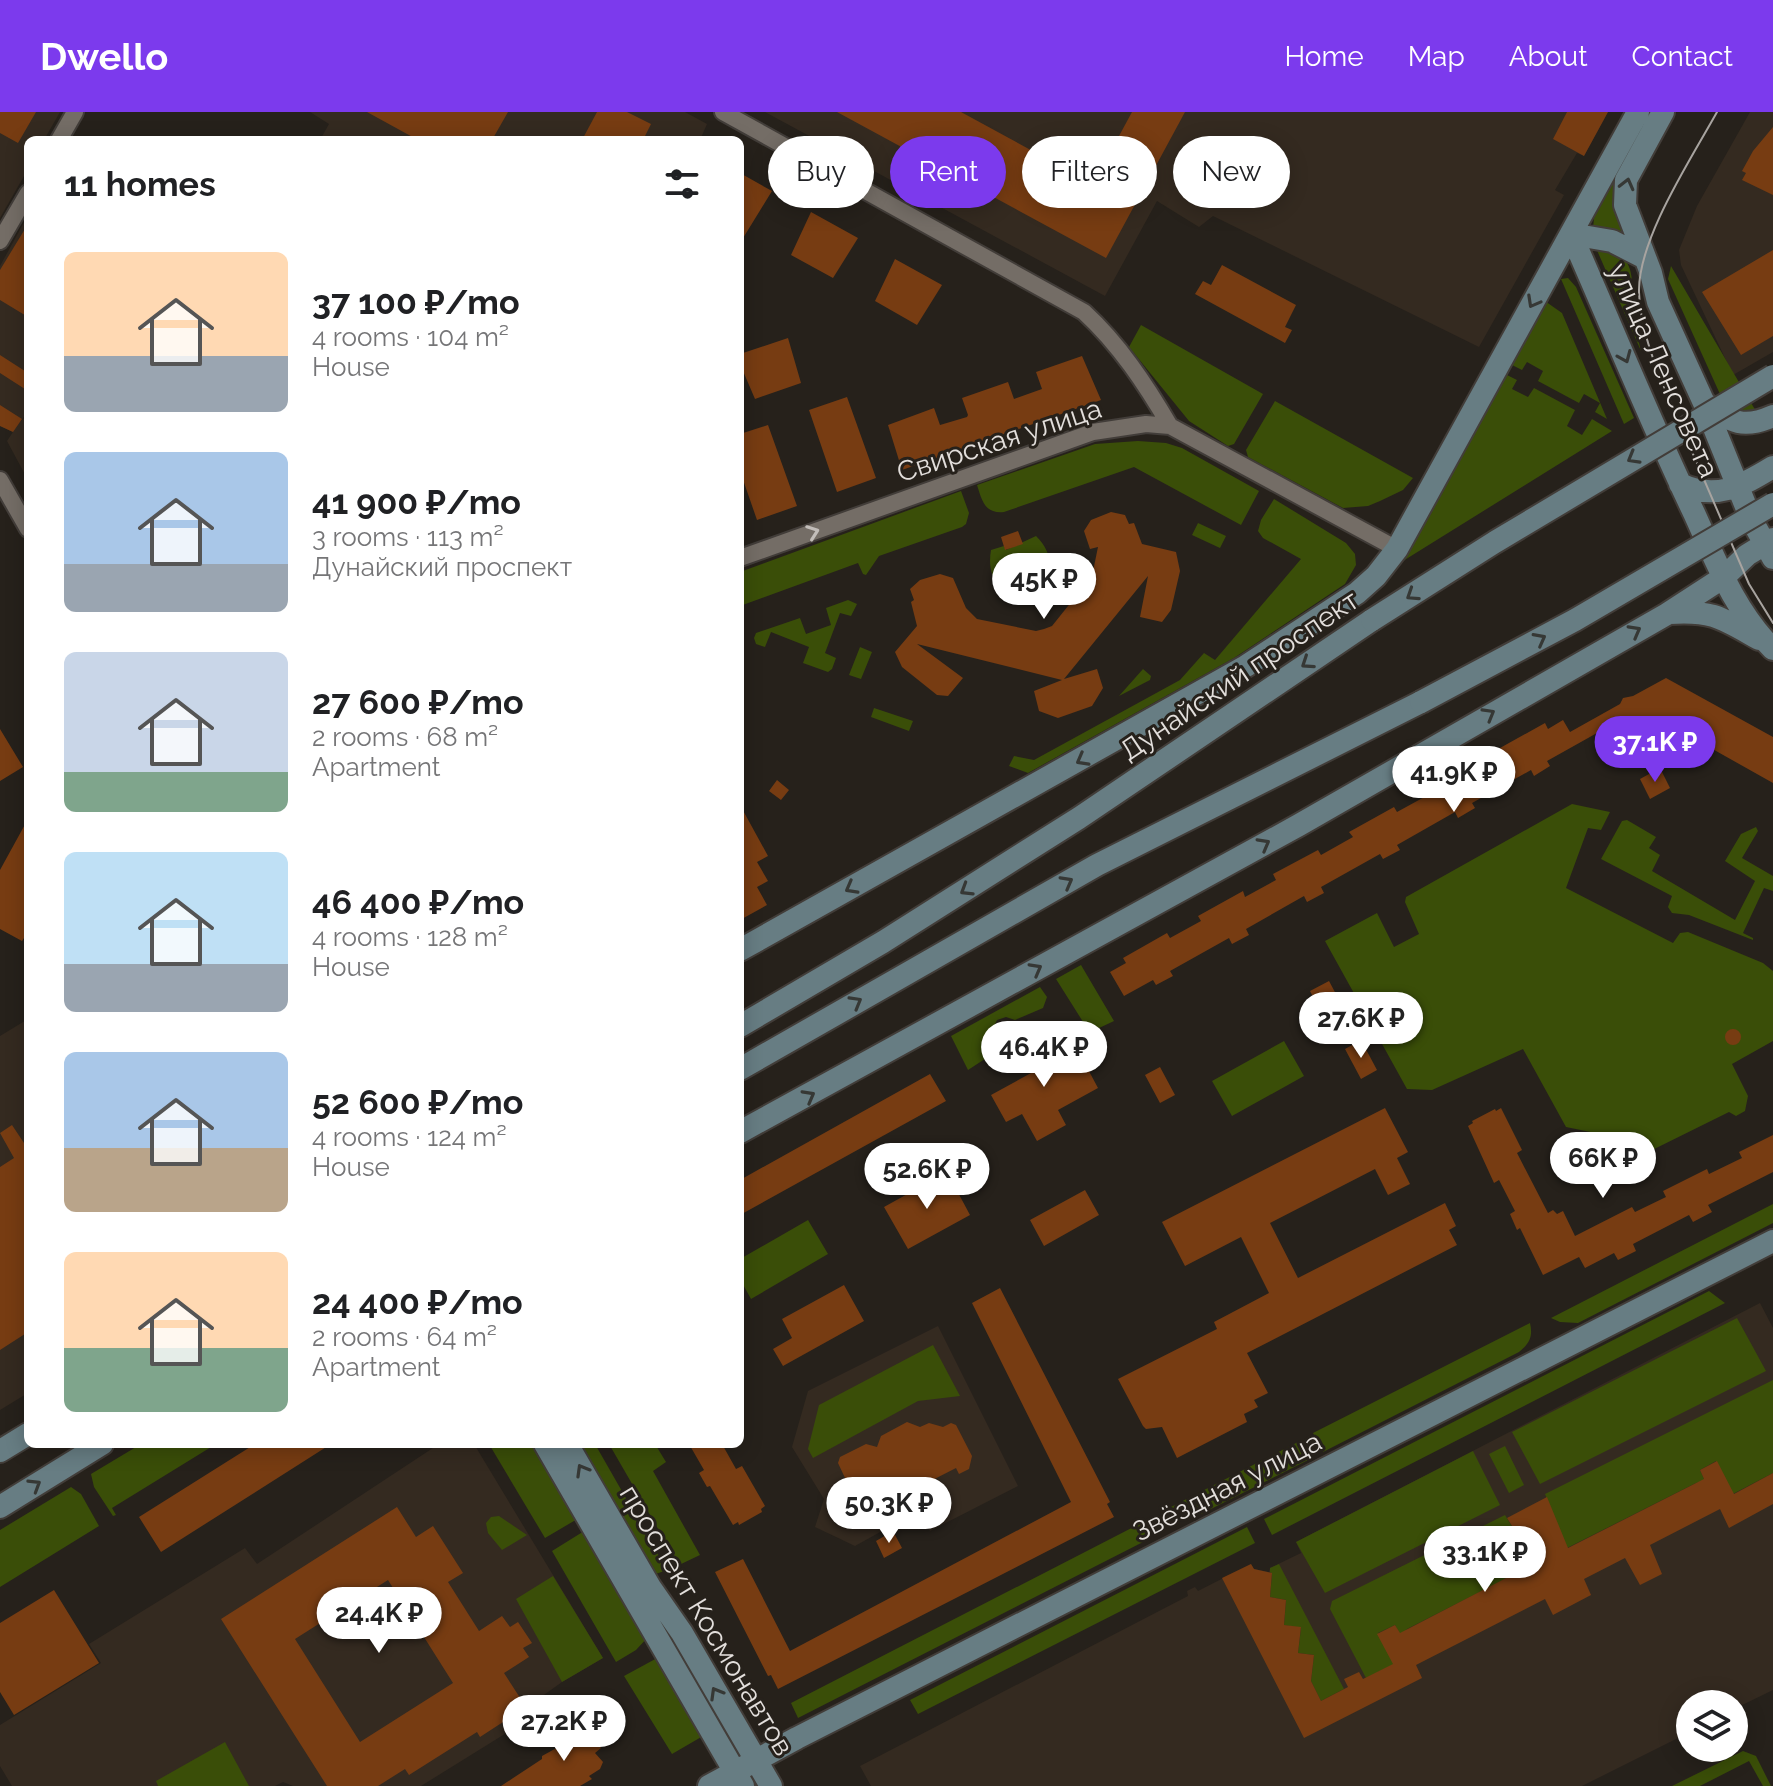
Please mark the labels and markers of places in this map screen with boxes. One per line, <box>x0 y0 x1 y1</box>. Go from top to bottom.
pin: 45K ₽ <box>988 553 1100 621</box>
pin: 37.1K ₽ <box>1581 716 1729 784</box>
pin: 41.9K ₽ <box>1380 746 1528 814</box>
pin: 27.6K ₽ <box>1287 992 1435 1060</box>
pin: 46.4K ₽ <box>970 1021 1118 1089</box>
pin: 66K ₽ <box>1547 1132 1659 1200</box>
pin: 52.6K ₽ <box>853 1143 1001 1211</box>
pin: 50.3K ₽ <box>815 1477 963 1545</box>
pin: 33.1K ₽ <box>1411 1526 1559 1594</box>
pin: 24.4K ₽ <box>305 1587 453 1655</box>
pin: 27.2K ₽ <box>490 1695 638 1763</box>

